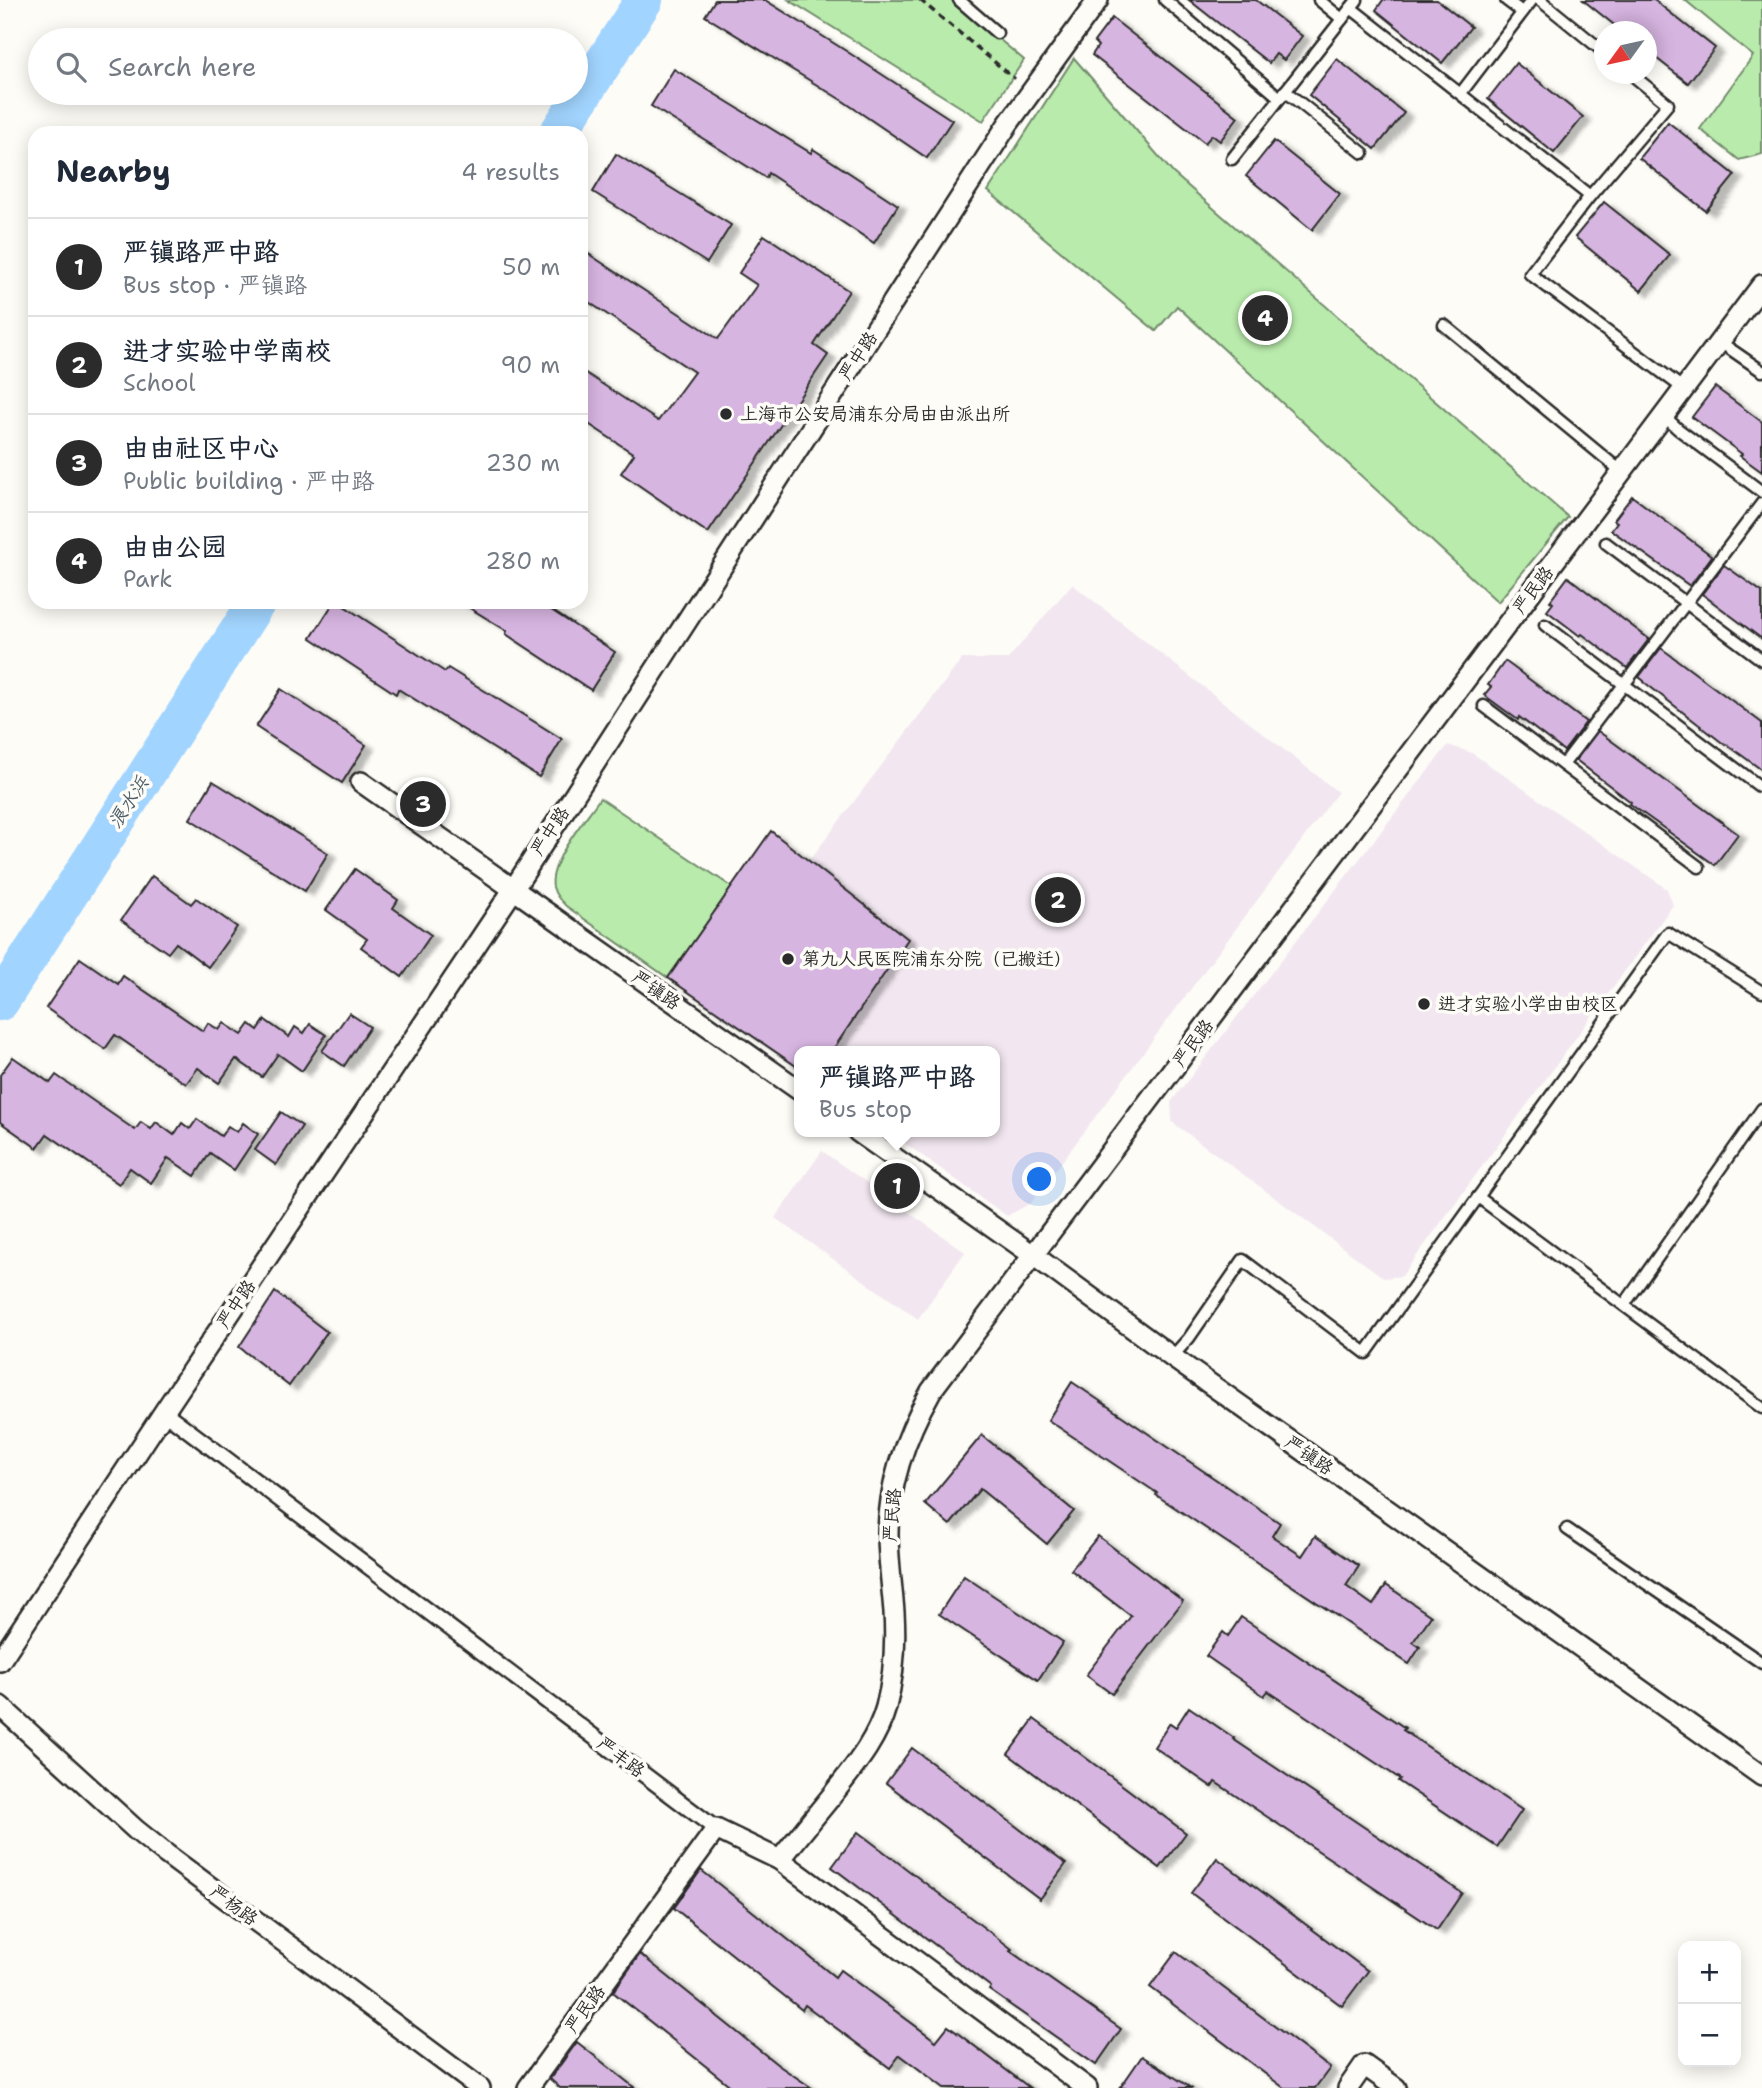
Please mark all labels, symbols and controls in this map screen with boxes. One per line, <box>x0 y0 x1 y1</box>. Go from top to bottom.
north arrow <box>1594 21 1657 84</box>
search box <box>28 28 588 105</box>
icon: search <box>52 48 90 86</box>
text: Search here <box>108 49 257 84</box>
text: Nearby <box>56 151 171 192</box>
text: 4 results <box>461 157 560 187</box>
text: 严镇路严中路 <box>123 234 279 269</box>
text: 1 <box>74 252 84 282</box>
text: 50 m <box>502 252 560 282</box>
text: Bus stop · 严镇路 <box>123 270 307 300</box>
pin: 4 <box>1242 292 1288 344</box>
street label: 严中路 <box>833 327 883 385</box>
text: 进才实验中学南校 <box>123 333 331 368</box>
text: 2 <box>71 350 87 380</box>
text: 90 m <box>500 350 560 380</box>
text: School <box>123 368 195 398</box>
place label: 上海市公安局浦东分局由由派出所 <box>740 402 1010 426</box>
marker: 上海市公安局浦东分局由由派出所 <box>718 406 734 422</box>
text: 由由社区中心 <box>123 430 279 465</box>
text: 3 <box>71 448 87 478</box>
text: 230 m <box>486 448 560 478</box>
text: Public building · 严中路 <box>123 466 374 496</box>
text: 由由公园 <box>123 529 227 564</box>
text: 4 <box>71 546 87 576</box>
text: 280 m <box>485 546 560 576</box>
street label: 严民路 <box>1507 561 1559 619</box>
text: Park <box>123 564 172 594</box>
water label: 浪水浜 <box>102 771 155 833</box>
pin: 3 <box>400 778 446 830</box>
street label: 严中路 <box>525 802 575 860</box>
pin: 2 <box>1035 874 1081 926</box>
place label: 第九人民医院浦东分院（已搬迁） <box>802 947 1072 971</box>
marker: 第九人民医院浦东分院（已搬迁） <box>780 951 796 967</box>
street label: 严镇路 <box>627 965 685 1015</box>
place label: 进才实验小学由由校区 <box>1438 992 1618 1016</box>
marker: 进才实验小学由由校区 <box>1416 996 1432 1012</box>
street label: 严民路 <box>1167 1014 1219 1072</box>
popup <box>794 1046 1000 1137</box>
text: 严镇路严中路 <box>819 1059 975 1094</box>
text: Bus stop <box>819 1094 912 1124</box>
pin: 1 <box>874 1160 920 1212</box>
your location <box>1022 1162 1056 1196</box>
street label: 严中路 <box>211 1275 261 1333</box>
street label: 严镇路 <box>1280 1430 1338 1480</box>
street label: 严民路 <box>878 1487 906 1543</box>
street label: 严丰路 <box>592 1731 650 1783</box>
street label: 严杨路 <box>205 1879 263 1931</box>
map controls <box>1678 1941 1741 2067</box>
button: + <box>1678 1941 1741 2004</box>
street label: 严民路 <box>559 1980 611 2038</box>
button: − <box>1678 2004 1741 2067</box>

